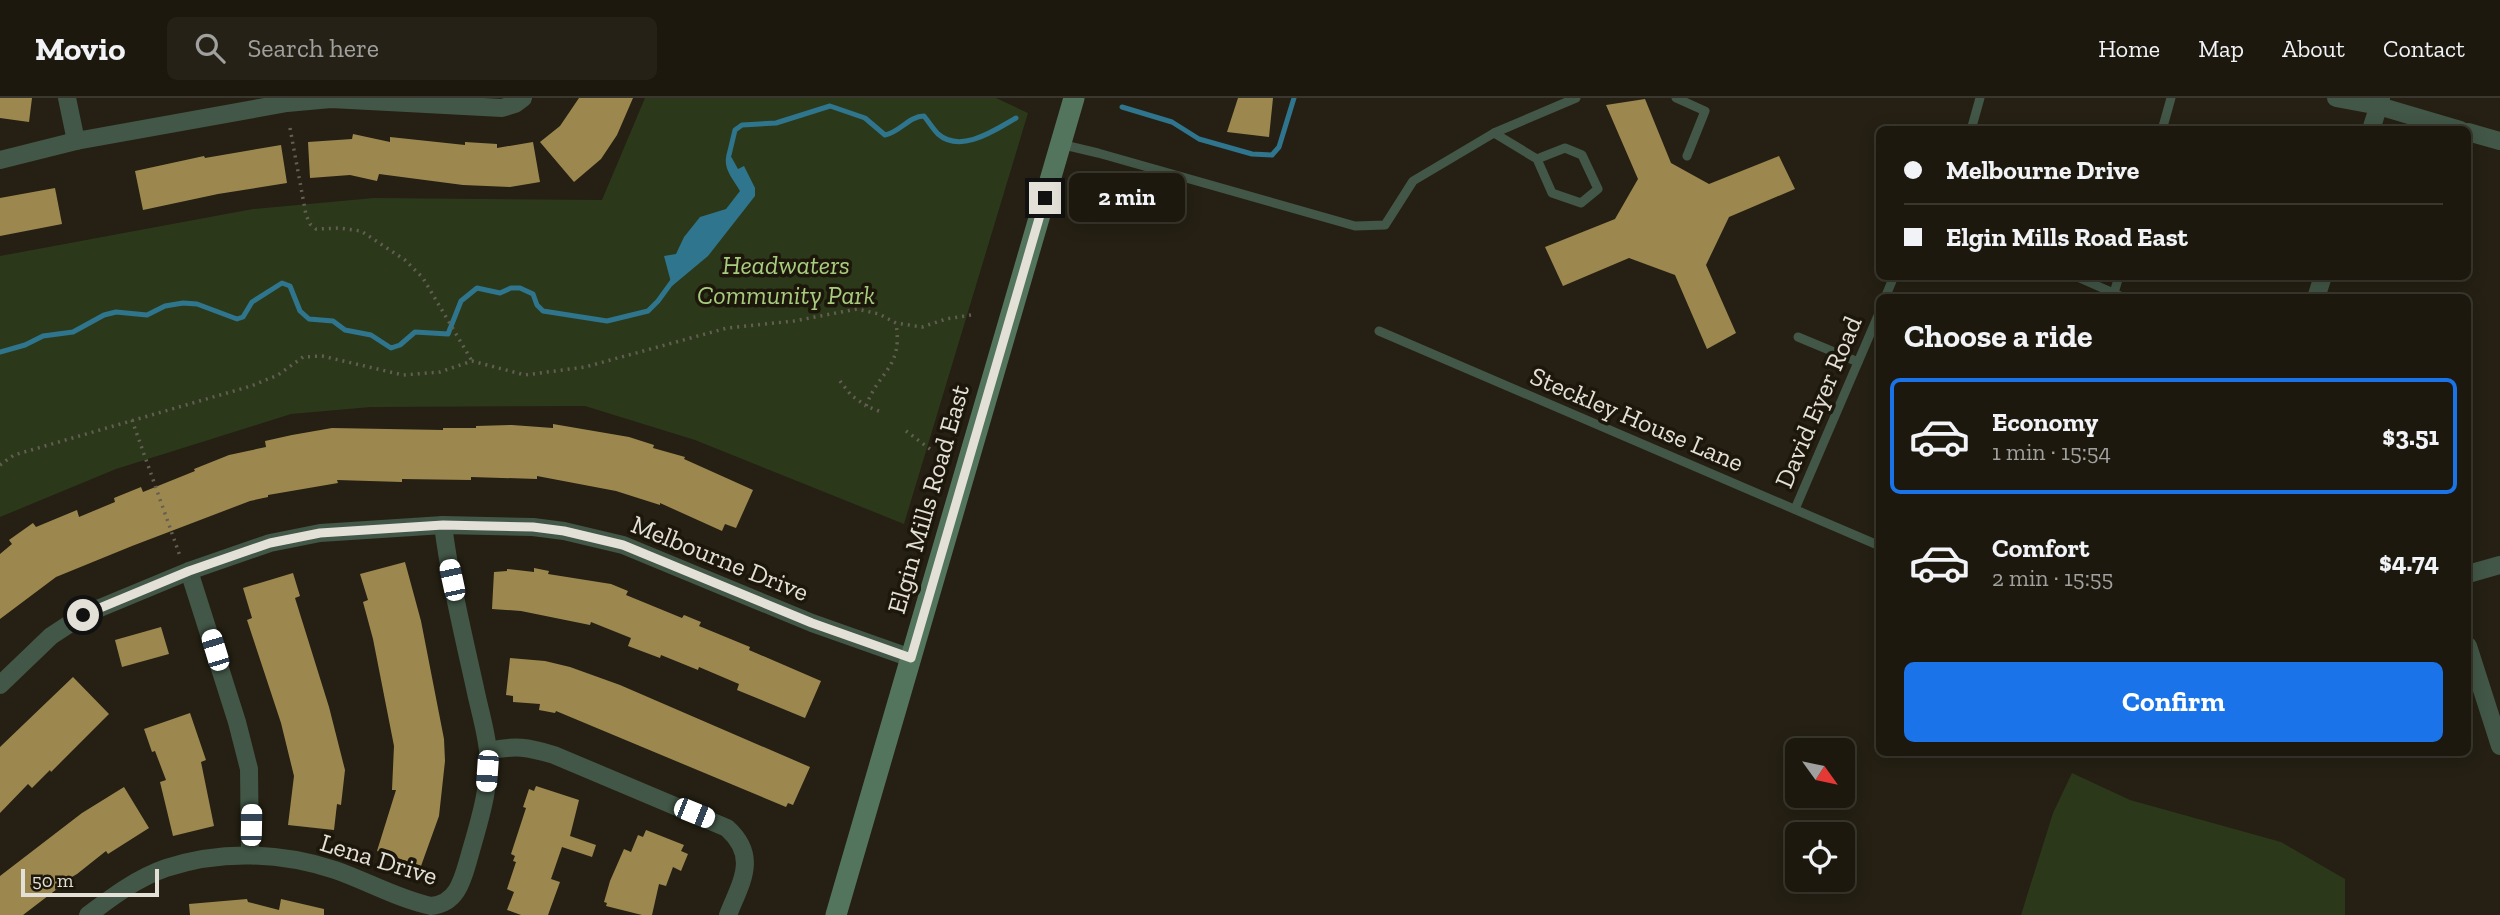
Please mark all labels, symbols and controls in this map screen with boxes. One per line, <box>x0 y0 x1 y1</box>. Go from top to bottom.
search box <box>167 17 657 80</box>
text: Movio <box>35 29 125 68</box>
icon: search <box>191 29 229 67</box>
text: Search here <box>247 32 379 64</box>
text: Home <box>2098 34 2160 63</box>
text: Map <box>2198 34 2244 63</box>
text: About <box>2282 34 2345 63</box>
text: Contact <box>2383 34 2465 63</box>
text: Melbourne Drive <box>1946 154 2139 186</box>
callout: 2 min <box>1070 174 1185 222</box>
route end <box>1029 182 1061 214</box>
text: 2 min <box>1098 183 1156 211</box>
text: Elgin Mills Road East <box>1946 221 2188 253</box>
park label: Headwaters Community Park <box>697 249 875 311</box>
street label: David Eyer Road <box>1767 311 1869 493</box>
text: Choose a ride <box>1904 317 2092 355</box>
street label: Steckley House Lane <box>1525 360 1749 478</box>
street label: Elgin Mills Road East <box>880 381 976 617</box>
icon: car <box>1908 405 1971 468</box>
text: Economy <box>1992 406 2098 438</box>
text: $3.51 <box>2382 420 2439 452</box>
text: 1 min · 15:54 <box>1992 438 2111 466</box>
street label: Melbourne Drive <box>627 508 813 608</box>
icon: car <box>1908 531 1971 594</box>
text: Comfort <box>1992 532 2089 564</box>
text: $4.74 <box>2379 546 2439 578</box>
car <box>438 557 467 603</box>
text: 2 min · 15:55 <box>1992 564 2113 592</box>
route start <box>67 599 99 631</box>
car <box>199 627 232 673</box>
button: Confirm <box>1904 662 2443 742</box>
north arrow <box>1785 738 1855 808</box>
map controls <box>1785 738 1855 892</box>
car <box>476 749 499 793</box>
car <box>671 795 718 831</box>
car <box>241 804 262 846</box>
button: locate <box>1785 822 1855 892</box>
street label: Lena Drive <box>316 826 442 892</box>
scale bar <box>21 866 159 898</box>
text: 50 m <box>32 869 73 892</box>

